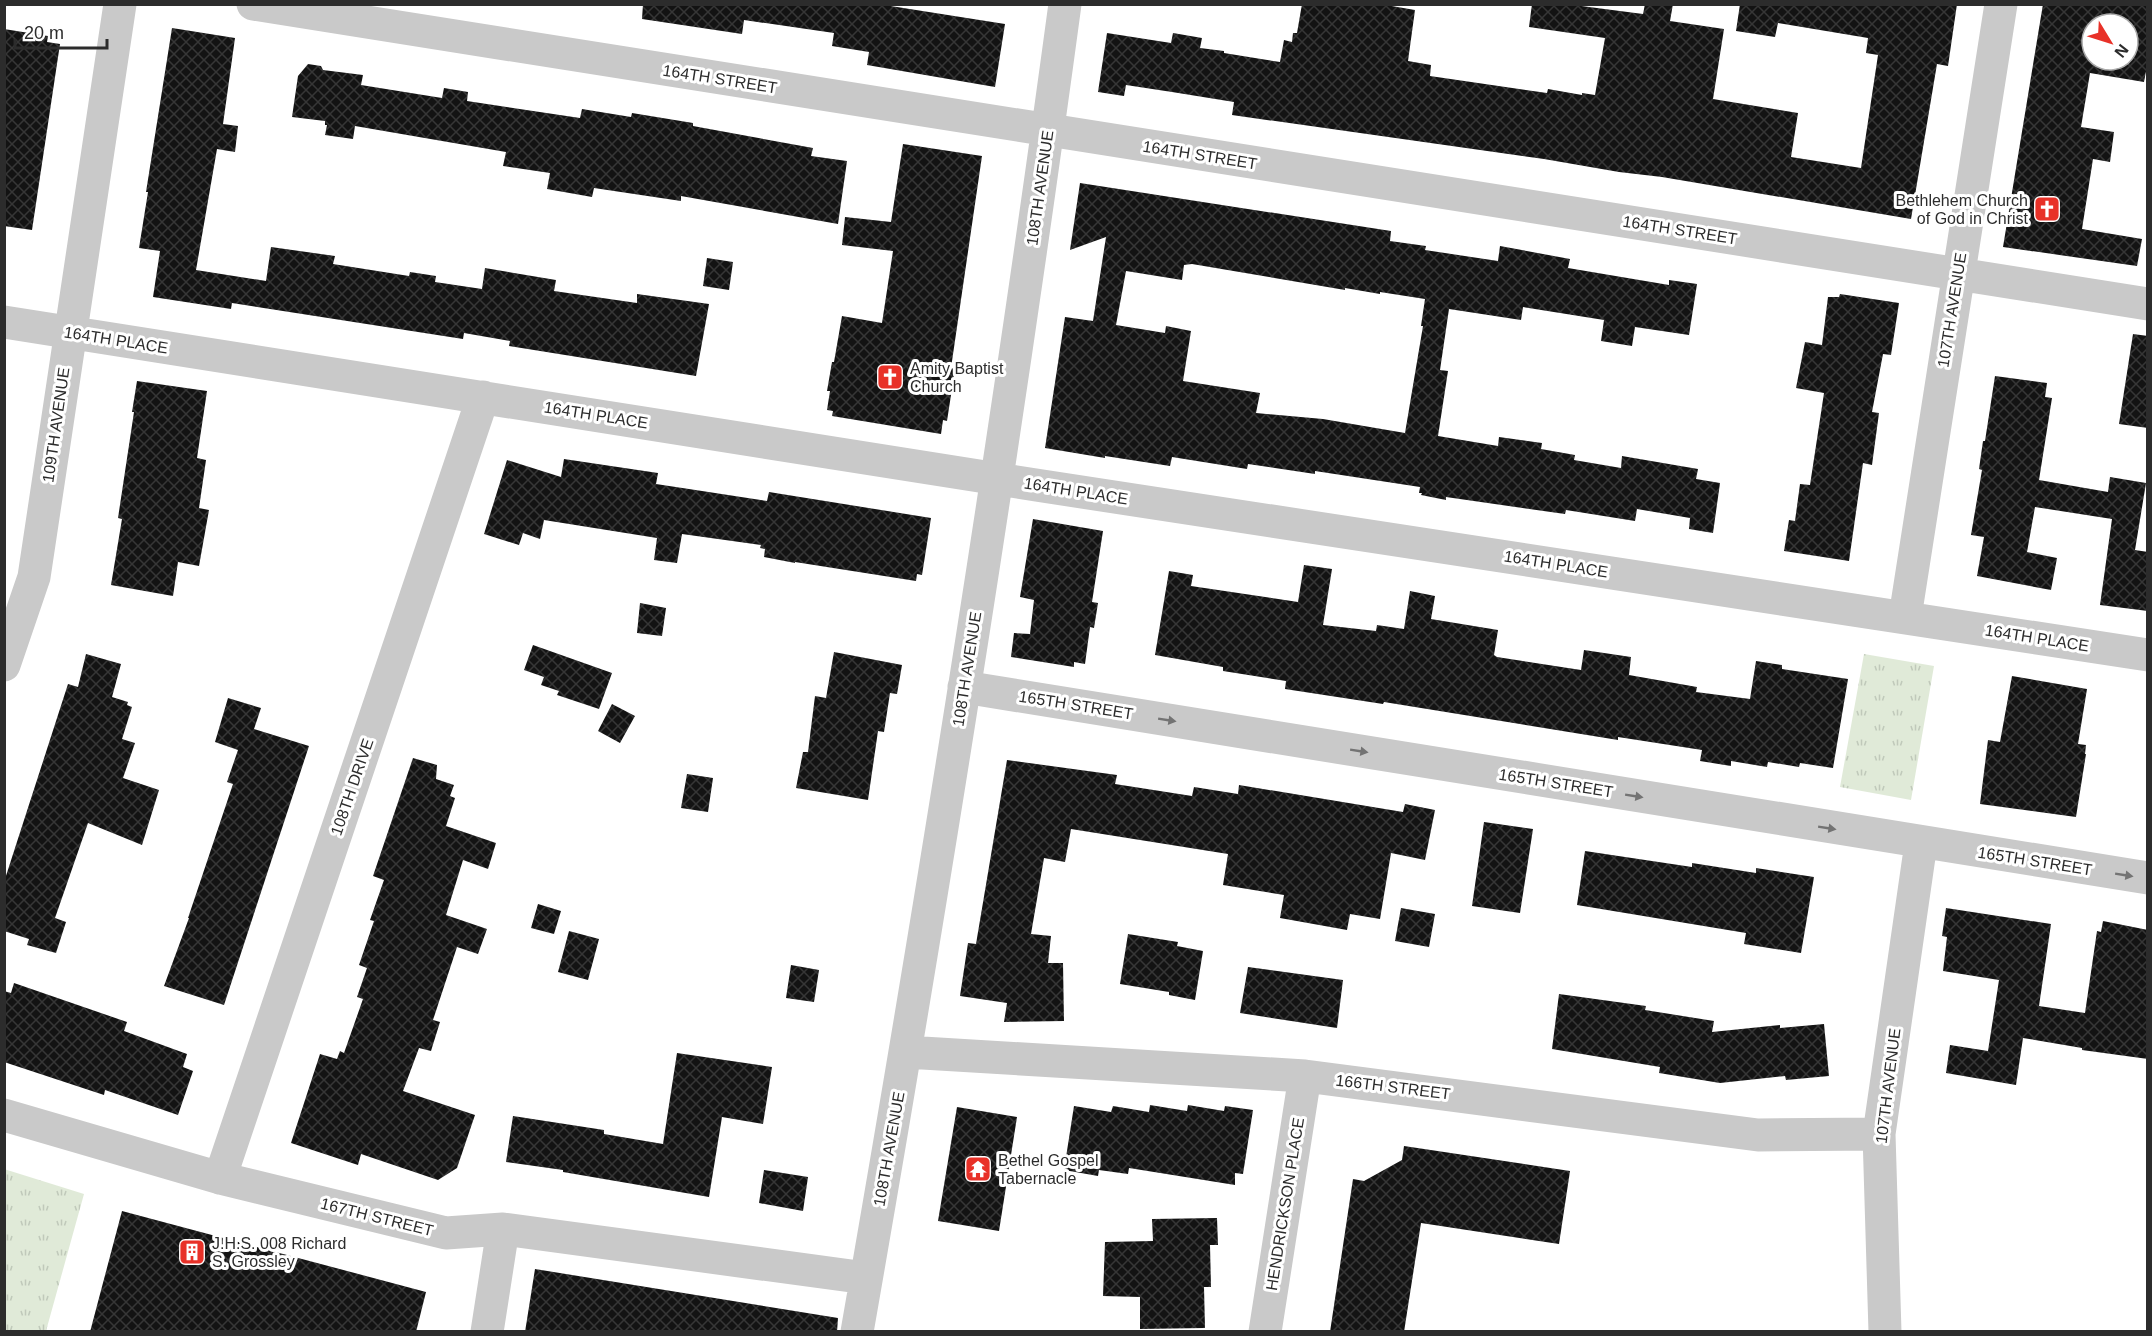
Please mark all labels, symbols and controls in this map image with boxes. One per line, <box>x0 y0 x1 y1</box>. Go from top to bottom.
scale bar <box>15 12 106 50</box>
north arrow <box>2080 12 2140 72</box>
text: 20 m <box>24 23 64 43</box>
text: N <box>2111 41 2132 61</box>
street label: 164TH STREET <box>662 62 779 96</box>
street label: 108TH AVENUE <box>1023 129 1057 247</box>
street label: 164TH STREET <box>1142 138 1259 172</box>
place label: Bethlehem Church of God in Christ <box>1895 192 2029 227</box>
church icon: Bethlehem Church of God in Christ <box>2032 194 2062 224</box>
street label: 164TH STREET <box>1622 213 1739 247</box>
street label: 107TH AVENUE <box>1935 251 1969 369</box>
street label: 164TH PLACE <box>63 323 169 357</box>
place label: Amity Baptist Church <box>910 360 1004 395</box>
church icon: Amity Baptist Church <box>875 362 905 392</box>
street label: 109TH AVENUE <box>39 366 73 484</box>
street label: 164TH PLACE <box>543 398 649 432</box>
street label: 164TH PLACE <box>1023 474 1129 508</box>
street label: 164TH PLACE <box>1503 547 1609 581</box>
street label: 108TH AVENUE <box>950 610 984 728</box>
street label: 164TH PLACE <box>1984 621 2090 655</box>
street label: 165TH STREET <box>1018 688 1135 722</box>
one-way arrow <box>1157 716 1176 725</box>
street label: 108TH DRIVE <box>327 736 377 838</box>
one-way arrow <box>1350 747 1369 756</box>
street label: 165TH STREET <box>1498 766 1615 800</box>
one-way arrow <box>1625 792 1644 801</box>
one-way arrow <box>1818 823 1837 832</box>
street label: 165TH STREET <box>1977 844 2094 878</box>
one-way arrow <box>2115 870 2134 879</box>
street label: 107TH AVENUE <box>1872 1027 1904 1145</box>
street label: 166TH STREET <box>1335 1072 1452 1103</box>
street label: 108TH AVENUE <box>871 1090 907 1208</box>
street label: HENDRICKSON PLACE <box>1263 1116 1307 1292</box>
place label: Bethel Gospel Tabernacle <box>998 1152 1099 1187</box>
temple icon: Bethel Gospel Tabernacle <box>963 1154 993 1184</box>
street label: 167TH STREET <box>319 1195 435 1239</box>
place label: J.H.S. 008 Richard S. Grossley <box>212 1235 346 1270</box>
building icon: J.H.S. 008 Richard S. Grossley <box>177 1237 207 1267</box>

